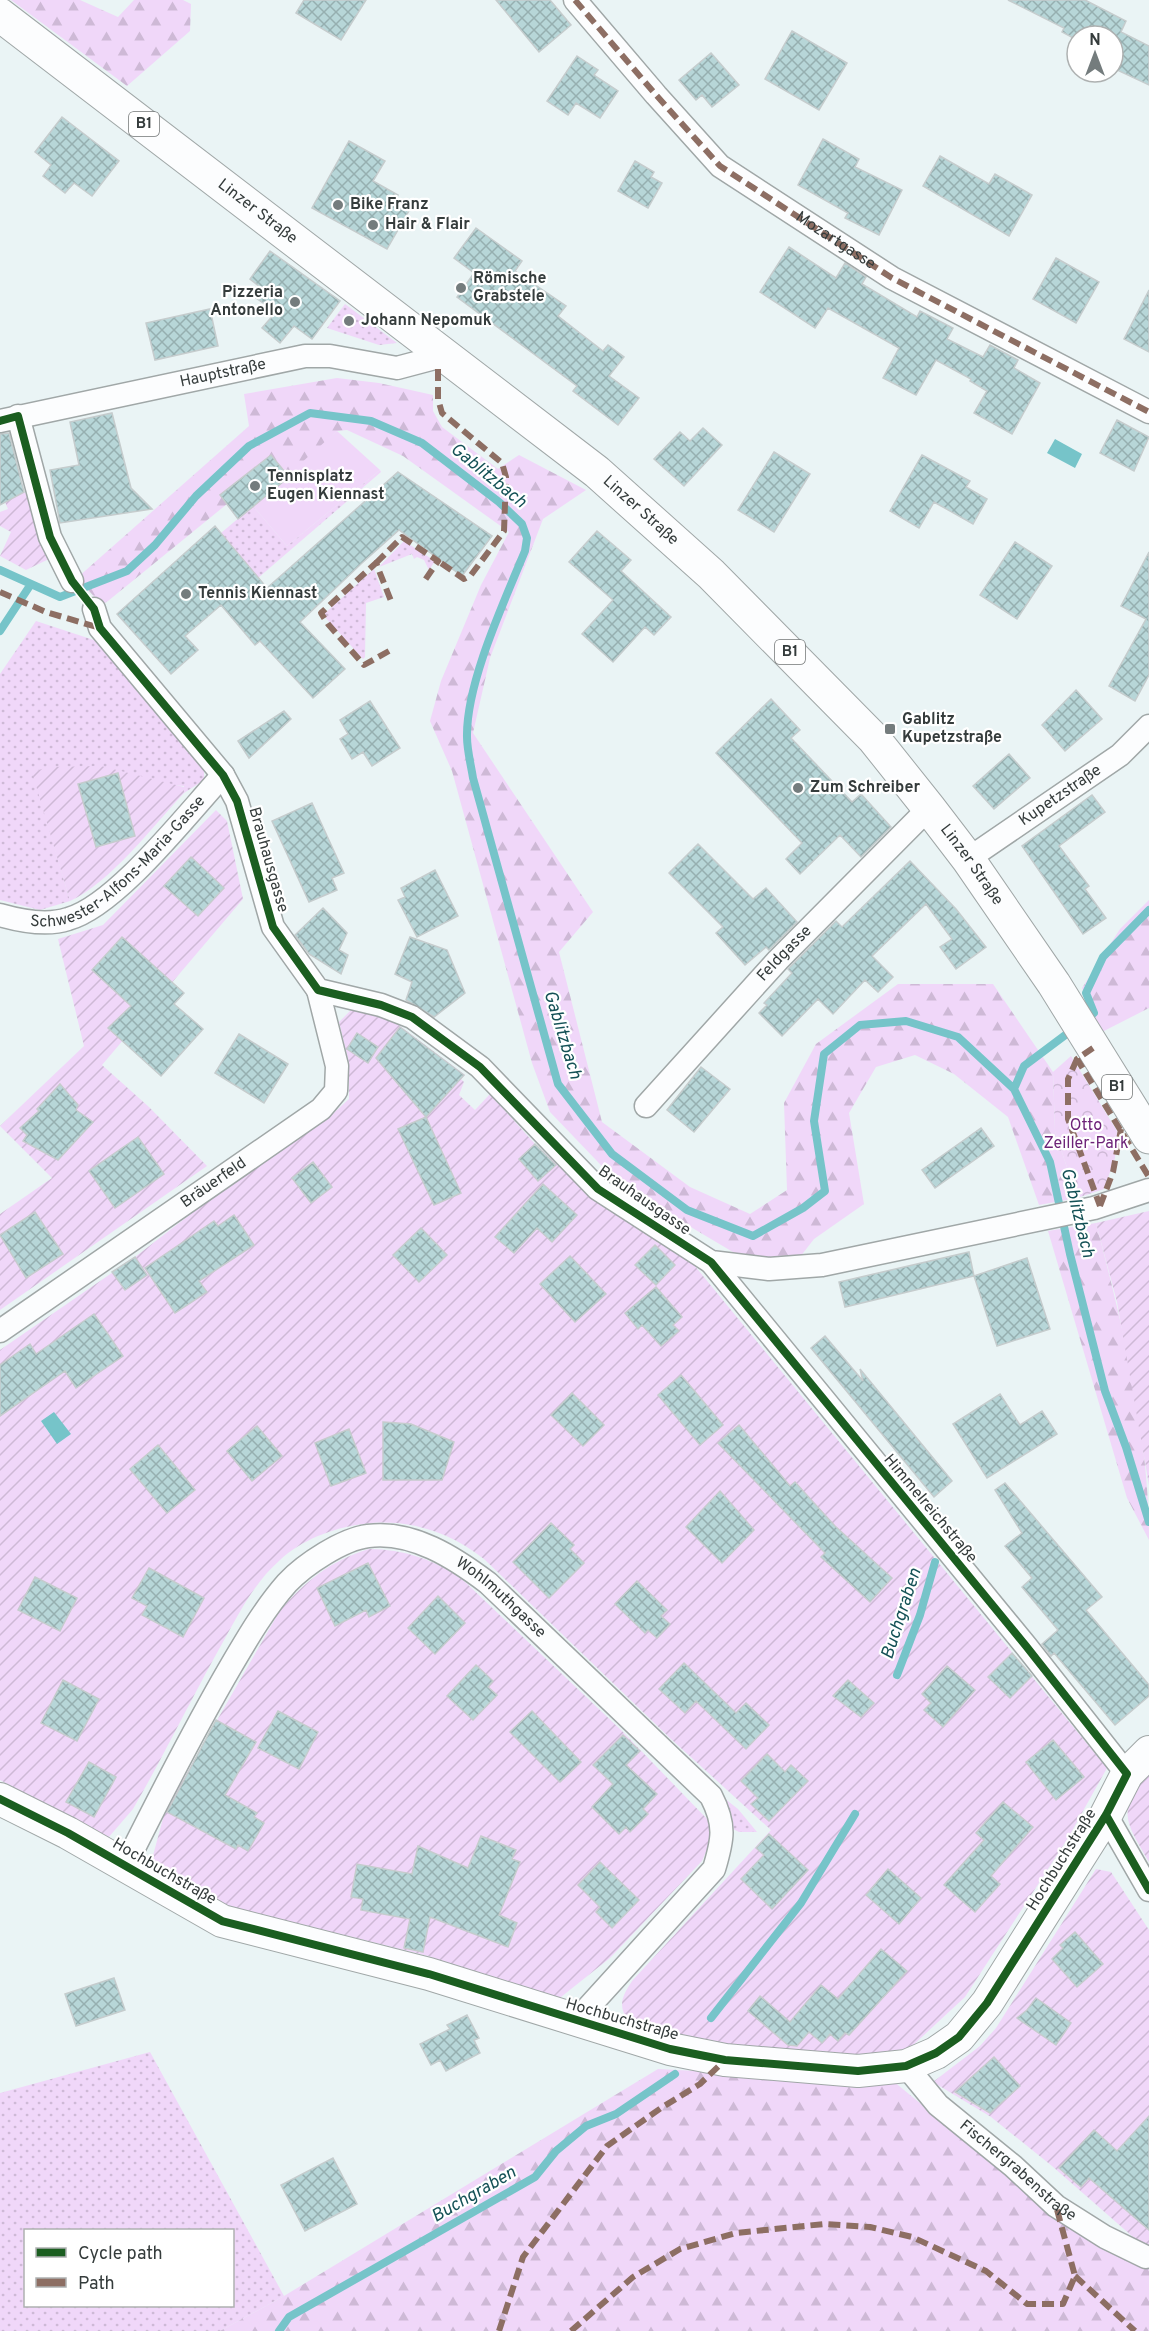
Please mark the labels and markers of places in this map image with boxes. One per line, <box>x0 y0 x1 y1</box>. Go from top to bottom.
place label: Bike Franz <box>350 195 429 215</box>
marker: Bike Franz <box>331 198 345 212</box>
place label: Hair & Flair <box>385 215 470 235</box>
marker: Hair & Flair <box>366 218 380 232</box>
place label: Römische Grabstele <box>473 269 547 307</box>
marker: Römische Grabstele <box>454 281 468 295</box>
place label: Pizzeria Antonello <box>210 283 283 321</box>
marker: Pizzeria Antonello <box>288 295 302 309</box>
place label: Johann Nepomuk <box>361 311 492 331</box>
marker: Johann Nepomuk <box>342 314 356 328</box>
place label: Tennisplatz Eugen Kiennast <box>267 467 385 505</box>
marker: Tennisplatz Eugen Kiennast <box>248 479 262 493</box>
place label: Tennis Kiennast <box>198 584 317 604</box>
marker: Tennis Kiennast <box>179 587 193 601</box>
place label: Gablitz Kupetzstraße <box>902 710 1002 748</box>
marker: Gablitz Kupetzstraße <box>883 722 897 736</box>
place label: Zum Schreiber <box>810 778 920 798</box>
marker: Zum Schreiber <box>791 781 805 795</box>

